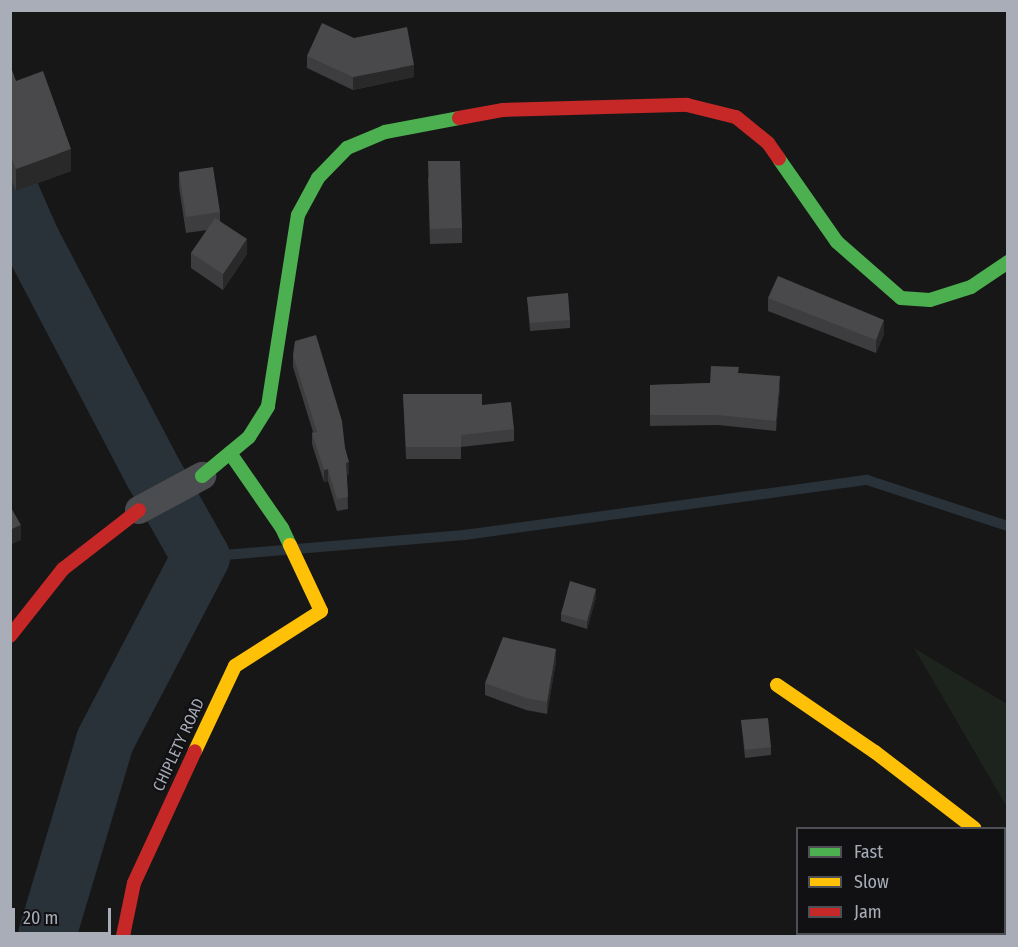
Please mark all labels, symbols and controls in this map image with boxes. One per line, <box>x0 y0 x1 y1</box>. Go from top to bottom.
street label: CHIPLETY ROAD <box>149 695 209 795</box>
legend <box>796 827 1006 935</box>
text: Fast <box>854 841 883 863</box>
text: Slow <box>854 871 889 893</box>
scale bar <box>15 896 114 934</box>
text: Jam <box>854 901 882 923</box>
text: 20 m <box>23 907 58 929</box>

